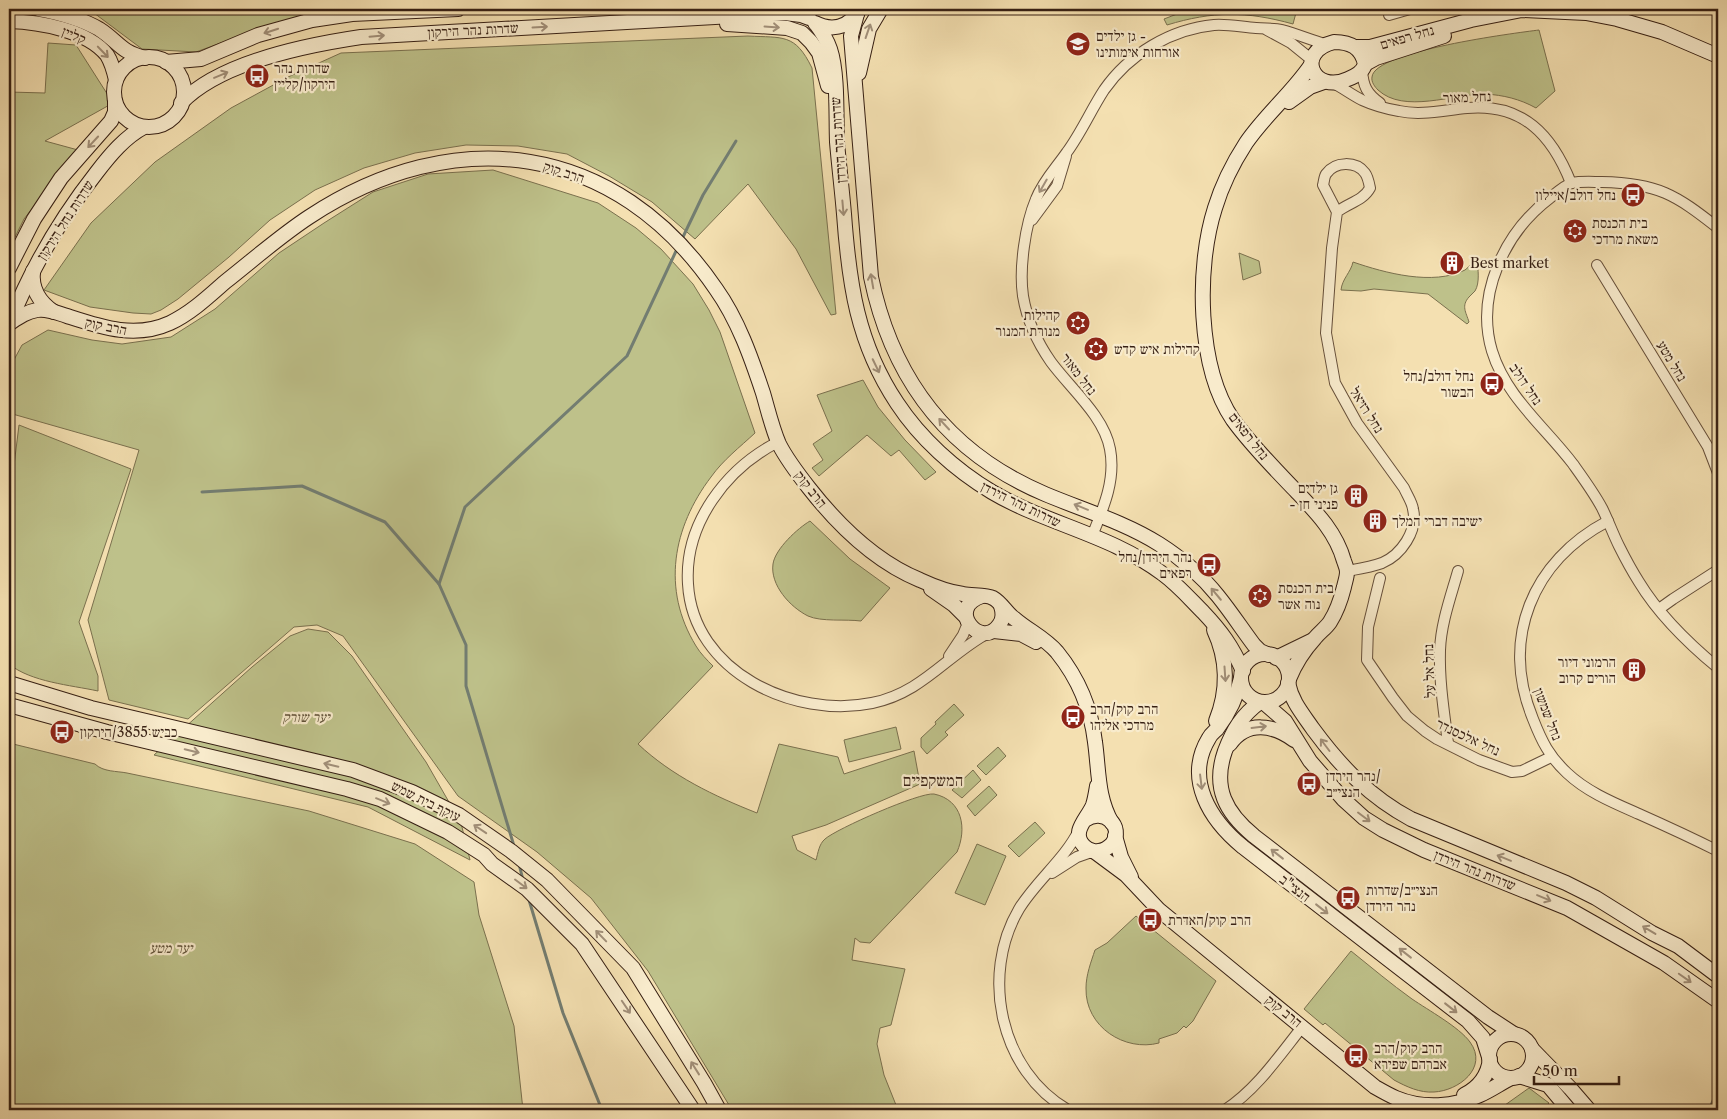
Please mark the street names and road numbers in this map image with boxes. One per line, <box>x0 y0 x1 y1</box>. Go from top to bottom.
street label: שדרות נהר הירקון <box>427 19 519 41</box>
street label: נחל רפאים <box>1378 21 1436 53</box>
street label: קליין <box>59 22 89 48</box>
street label: נחל מאור <box>1443 87 1491 107</box>
street label: שדרות נהר הירדן <box>826 96 850 184</box>
street label: הרב קוק <box>541 157 587 187</box>
street label: שדרות נחל הירקון <box>33 176 98 263</box>
street label: הרב קוק <box>83 313 129 339</box>
street label: נחל מטע <box>1653 337 1691 385</box>
street label: נחל מאור <box>1057 349 1101 399</box>
street label: נחל דולב <box>1506 360 1546 408</box>
street label: נחל רזיאל <box>1346 384 1388 436</box>
street label: נחל רפאים <box>1225 409 1273 463</box>
street label: הרב קוק <box>791 467 831 511</box>
street label: שדרות נהר הירדן <box>978 477 1064 531</box>
street label: נחל אל על <box>1419 644 1439 698</box>
street label: נחל שמשון <box>1530 685 1566 743</box>
street label: נחל אלכסנדר <box>1433 714 1503 760</box>
street label: עוקף בית שמש <box>388 777 464 826</box>
street label: שדרות נהר הירדן <box>1432 845 1519 895</box>
street label: הנצי"ב <box>1276 870 1314 906</box>
street label: הרב קוק <box>1262 991 1306 1031</box>

